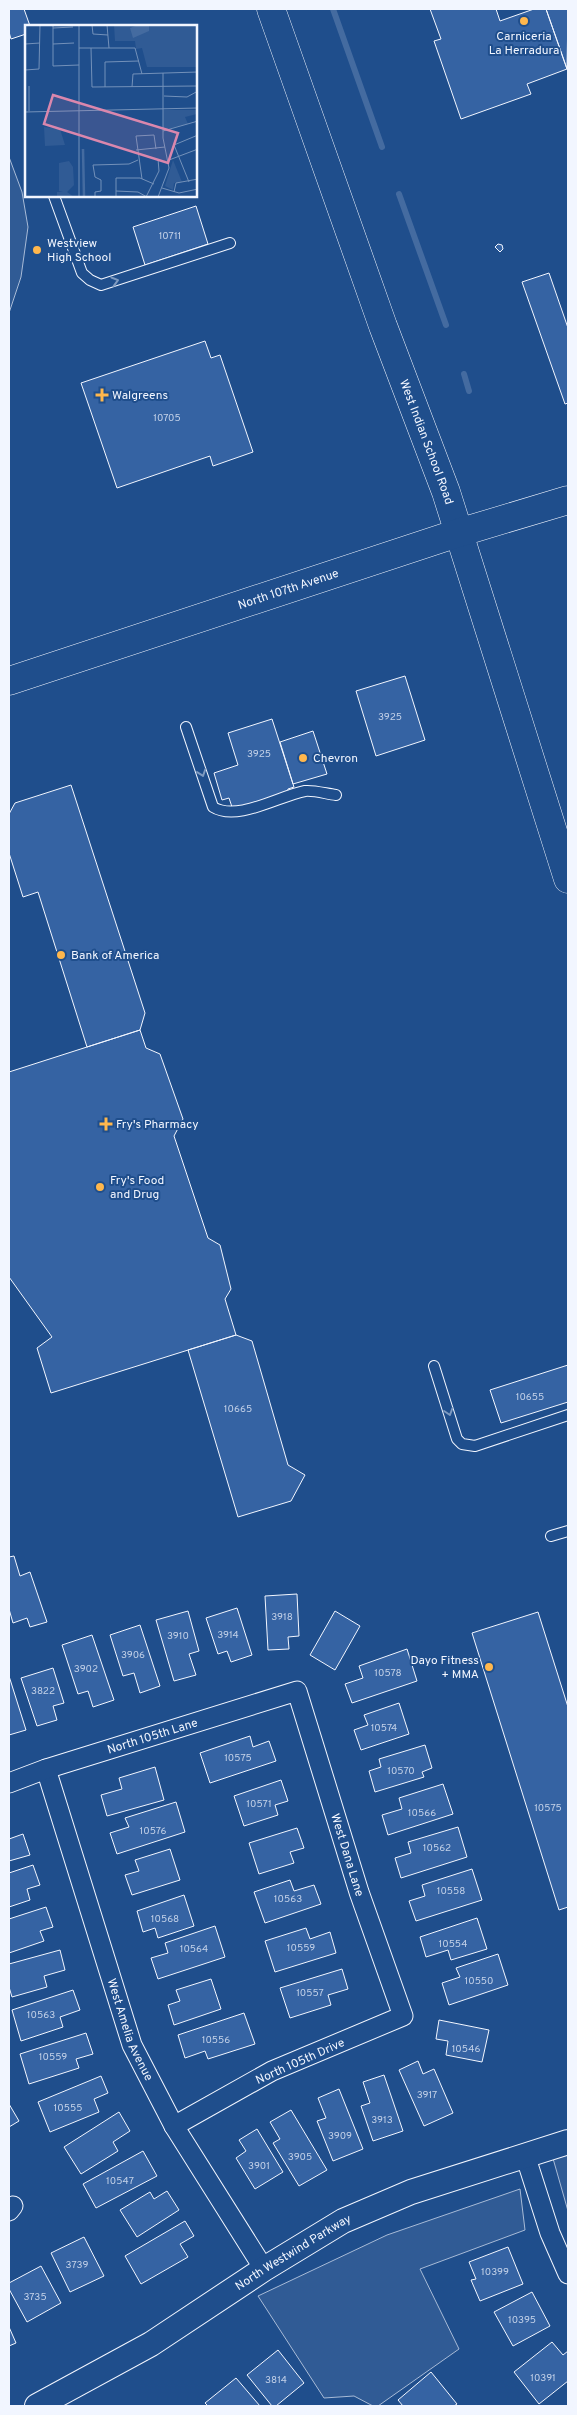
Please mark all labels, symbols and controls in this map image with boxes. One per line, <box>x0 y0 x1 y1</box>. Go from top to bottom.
marker: Carniceria La Herradura <box>518 15 530 27</box>
inset map <box>25 25 198 198</box>
place label: Carniceria La Herradura <box>489 29 559 59</box>
house number: 10711 <box>159 230 181 243</box>
place label: Westview High School <box>47 236 111 266</box>
marker: Westview High School <box>31 244 43 256</box>
one-way arrow <box>110 276 118 286</box>
street label: West Indian School Road <box>395 377 456 507</box>
place label: Walgreens <box>112 388 168 404</box>
marker: Walgreens <box>96 389 108 401</box>
house number: 10705 <box>153 412 181 425</box>
street label: North 107th Avenue <box>236 566 341 614</box>
house number: 3925 <box>378 711 402 724</box>
house number: 3925 <box>247 748 271 761</box>
place label: Chevron <box>313 751 358 767</box>
marker: Chevron <box>297 752 309 764</box>
one-way arrow <box>196 768 206 776</box>
place label: Bank of America <box>71 948 159 964</box>
marker: Bank of America <box>55 949 67 961</box>
place label: Fry's Pharmacy <box>116 1117 199 1133</box>
marker: Fry's Pharmacy <box>100 1118 112 1130</box>
place label: Fry's Food and Drug <box>110 1173 164 1203</box>
marker: Fry's Food and Drug <box>94 1181 106 1193</box>
house number: 10655 <box>516 1391 544 1404</box>
house number: 10665 <box>224 1403 252 1416</box>
one-way arrow <box>443 1408 453 1416</box>
house number: 3918 <box>271 1611 293 1624</box>
house number: 3914 <box>217 1629 239 1642</box>
house number: 3910 <box>167 1630 189 1643</box>
house number: 3906 <box>121 1649 145 1662</box>
place label: Dayo Fitness + MMA <box>411 1653 479 1683</box>
marker: Dayo Fitness + MMA <box>483 1661 495 1673</box>
house number: 3902 <box>74 1663 98 1676</box>
house number: 10578 <box>374 1667 402 1680</box>
house number: 3822 <box>31 1685 55 1698</box>
street label: North 105th Lane <box>105 1715 200 1758</box>
house number: 10574 <box>371 1722 397 1735</box>
house number: 10575 <box>224 1752 252 1765</box>
house number: 10570 <box>387 1765 415 1778</box>
house number: 10571 <box>246 1798 272 1811</box>
house number: 10575 <box>534 1802 562 1815</box>
house number: 10566 <box>408 1807 436 1820</box>
street label: West Dana Lane <box>326 1812 367 1899</box>
house number: 10576 <box>140 1825 167 1838</box>
house number: 10562 <box>423 1842 451 1855</box>
house number: 10558 <box>437 1885 465 1898</box>
house number: 10563 <box>274 1893 302 1906</box>
house number: 10568 <box>151 1913 179 1926</box>
house number: 10554 <box>439 1938 467 1951</box>
house number: 10559 <box>287 1942 315 1955</box>
house number: 10564 <box>180 1943 208 1956</box>
house number: 10550 <box>465 1975 493 1988</box>
street label: West Amelia Avenue <box>103 1977 156 2084</box>
house number: 10557 <box>296 1987 324 2000</box>
house number: 10563 <box>27 2009 55 2022</box>
house number: 10556 <box>202 2034 230 2047</box>
street label: North 105th Drive <box>253 2035 347 2089</box>
house number: 10546 <box>452 2043 480 2056</box>
house number: 10559 <box>39 2051 67 2064</box>
house number: 3917 <box>417 2089 437 2102</box>
house number: 10555 <box>54 2102 82 2115</box>
house number: 3913 <box>371 2114 393 2127</box>
house number: 3909 <box>328 2130 352 2143</box>
house number: 3905 <box>288 2151 312 2164</box>
house number: 3901 <box>248 2160 270 2173</box>
house number: 10547 <box>106 2175 134 2188</box>
street label: North Westwind Parkway <box>232 2211 354 2295</box>
house number: 3739 <box>66 2259 88 2272</box>
house number: 10399 <box>481 2266 509 2279</box>
house number: 3735 <box>23 2291 47 2304</box>
house number: 10395 <box>508 2314 536 2327</box>
house number: 10391 <box>530 2372 556 2385</box>
house number: 3814 <box>265 2374 287 2387</box>

